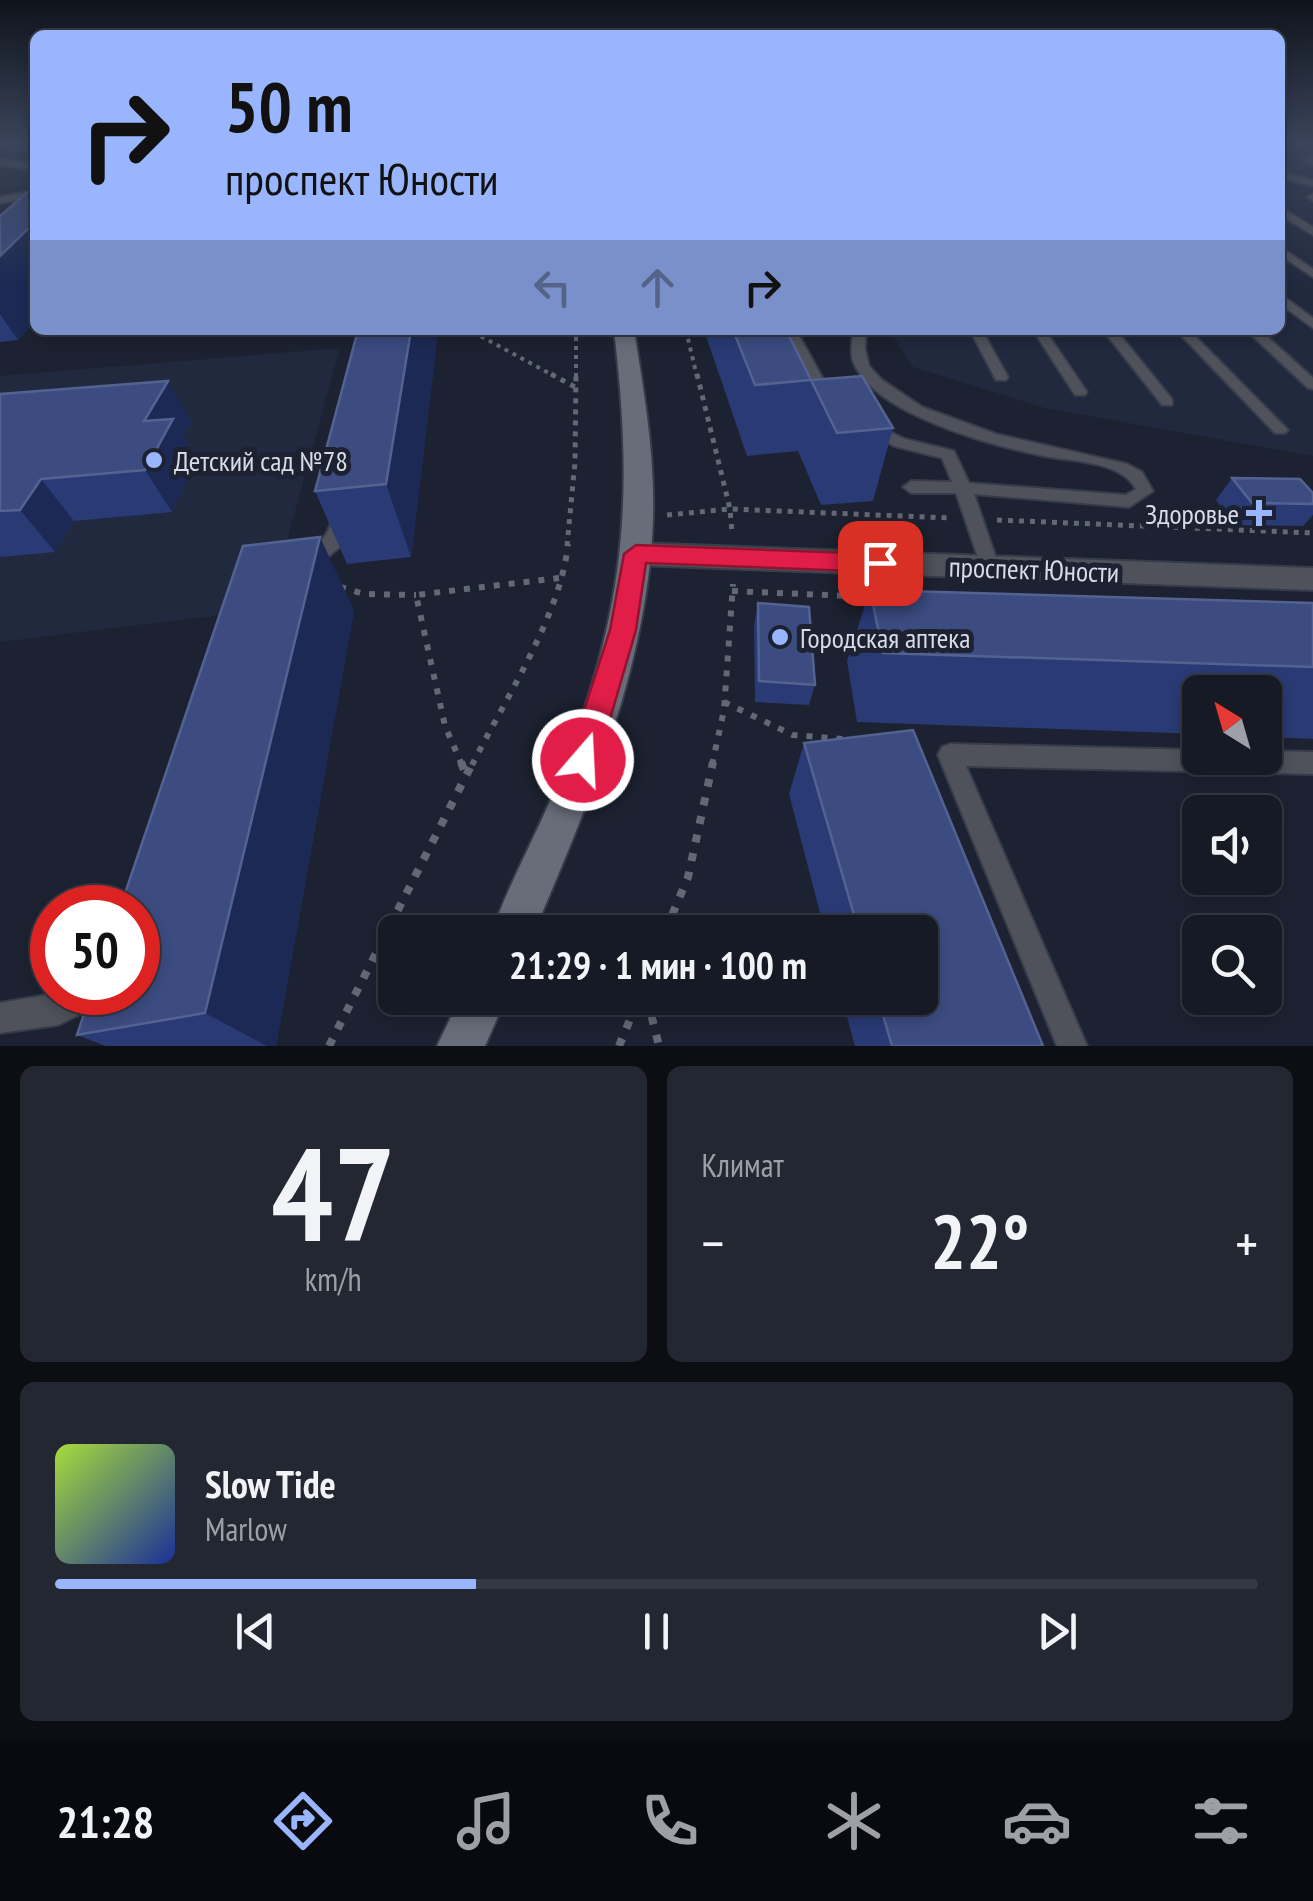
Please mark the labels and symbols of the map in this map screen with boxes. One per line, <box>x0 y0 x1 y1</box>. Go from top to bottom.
place label: Детский сад №78 <box>174 442 348 479</box>
marker: Детский сад №78 <box>143 449 165 471</box>
place label: Здоровье <box>1145 495 1239 532</box>
marker: Здоровье <box>1248 502 1270 524</box>
pin <box>838 521 923 606</box>
street label: проспект Юности <box>948 548 1120 590</box>
place label: Городская аптека <box>800 619 970 656</box>
marker: Городская аптека <box>769 626 791 648</box>
north arrow <box>1182 675 1282 775</box>
position arrow <box>531 708 635 812</box>
speed limit sign: 50 <box>30 885 160 1015</box>

